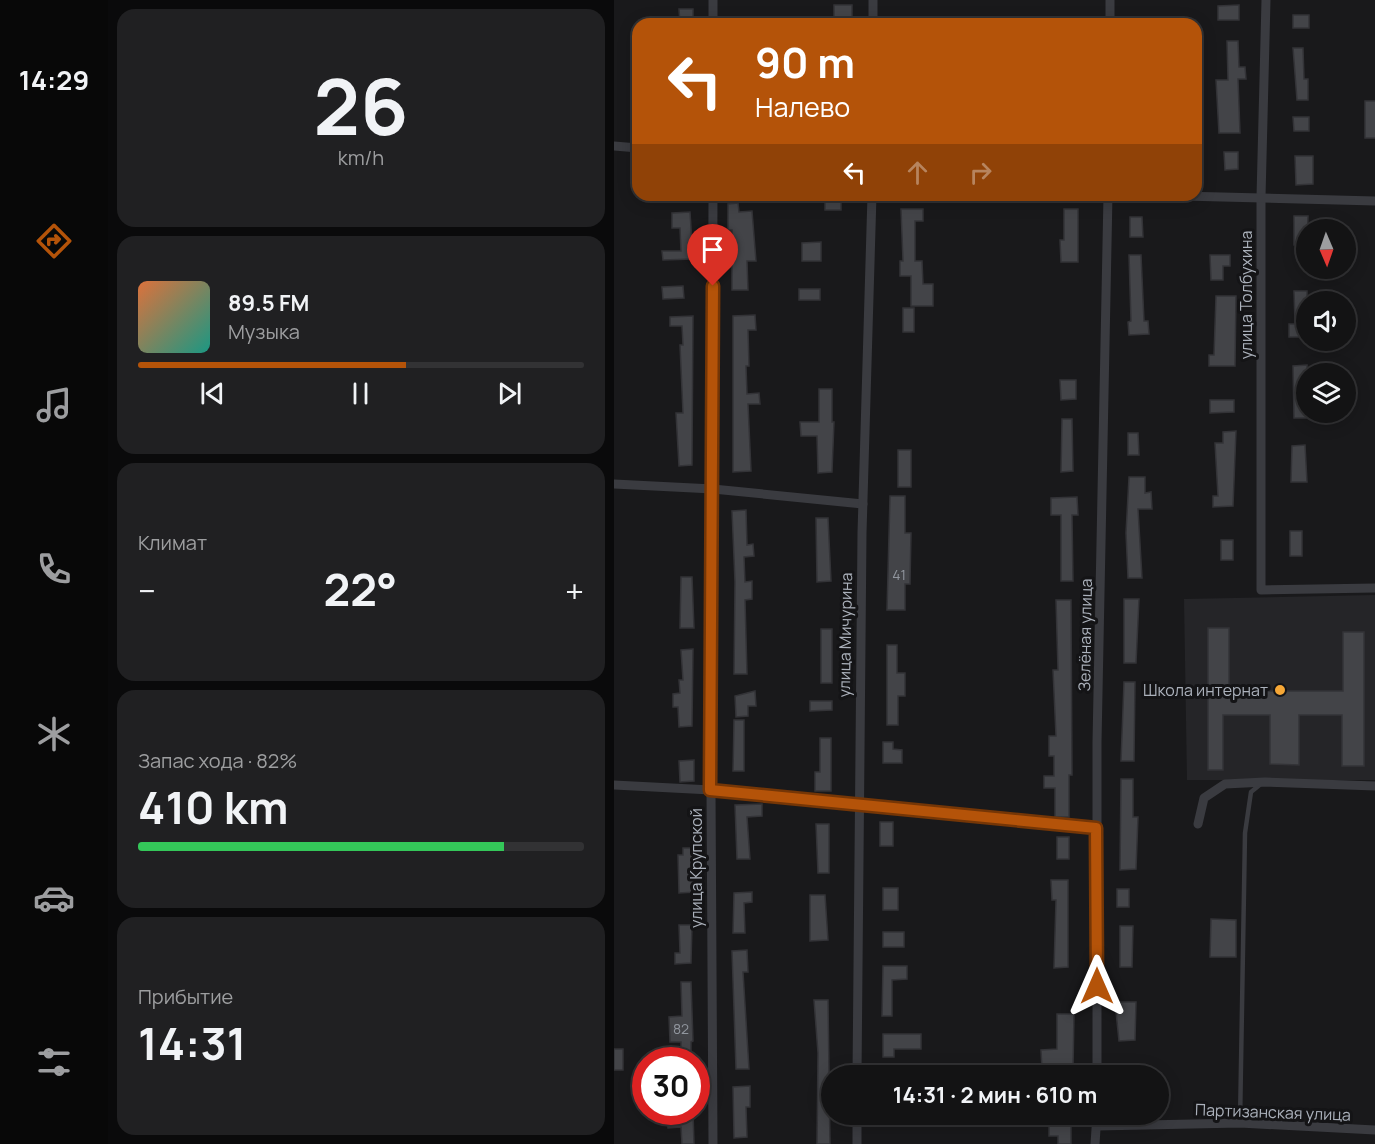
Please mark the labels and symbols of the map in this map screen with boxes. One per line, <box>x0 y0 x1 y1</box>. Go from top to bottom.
north arrow <box>1296 219 1356 279</box>
pin <box>687 224 738 286</box>
street label: улица Толбухина <box>1235 231 1257 359</box>
house number: 41 <box>892 565 906 584</box>
street label: улица Мичурина <box>833 572 857 698</box>
street label: Зелёная улица <box>1073 578 1097 692</box>
place label: Школа интернат <box>1143 679 1268 701</box>
marker: Школа интернат <box>1273 683 1287 697</box>
street label: улица Крупской <box>685 808 707 928</box>
position arrow <box>1065 954 1129 1018</box>
house number: 82 <box>673 1019 689 1038</box>
speed limit sign: 30 <box>632 1047 710 1125</box>
street label: Партизанская улица <box>1195 1098 1351 1126</box>

